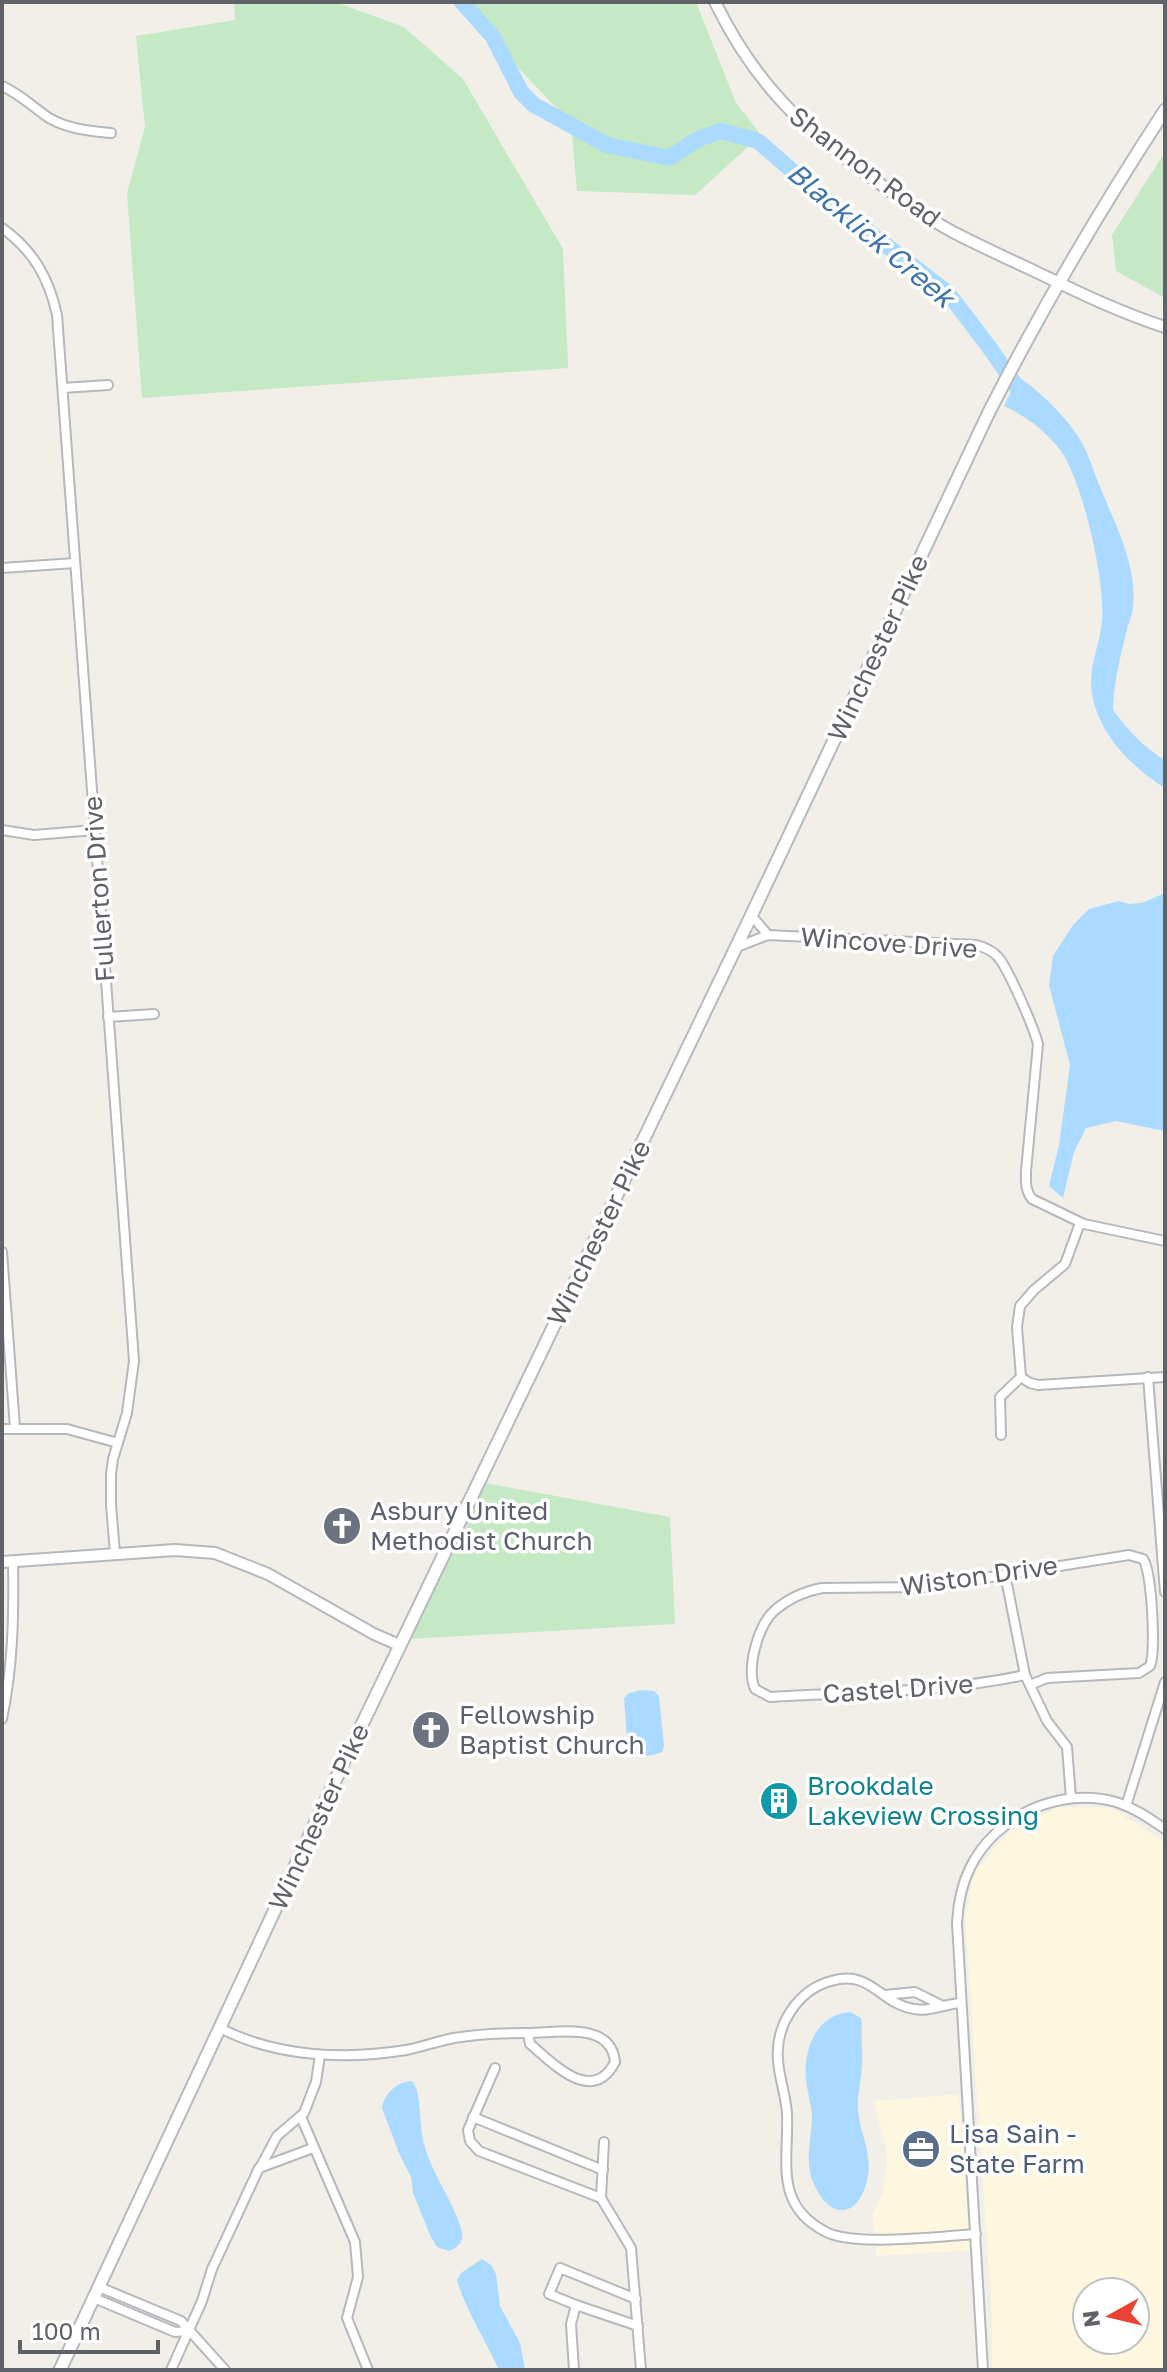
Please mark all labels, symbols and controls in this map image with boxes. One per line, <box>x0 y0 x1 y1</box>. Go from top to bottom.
street label: Shannon Road <box>784 100 947 233</box>
water label: Blacklick Creek <box>781 155 964 316</box>
street label: Winchester Pike <box>821 550 934 746</box>
street label: Fullerton Drive <box>77 795 120 983</box>
street label: Wincove Drive <box>800 921 979 964</box>
street label: Winchester Pike <box>540 1135 657 1330</box>
place label: Asbury United Methodist Church <box>370 1495 593 1556</box>
church icon: Asbury United Methodist Church <box>321 1505 363 1547</box>
street label: Wiston Drive <box>898 1549 1060 1602</box>
street label: Castel Drive <box>822 1668 974 1709</box>
place label: Fellowship Baptist Church <box>459 1699 645 1760</box>
church icon: Fellowship Baptist Church <box>410 1709 452 1751</box>
street label: Winchester Pike <box>262 1719 375 1915</box>
place label: Brookdale Lakeview Crossing <box>807 1770 1039 1831</box>
building icon: Brookdale Lakeview Crossing <box>758 1780 800 1822</box>
place label: Lisa Sain - State Farm <box>949 2118 1085 2179</box>
office icon: Lisa Sain - State Farm <box>900 2128 942 2170</box>
north arrow <box>1071 2276 1151 2356</box>
scale bar <box>20 2304 158 2354</box>
text: N <box>1076 2309 1105 2329</box>
text: 100 m <box>32 2316 101 2345</box>

